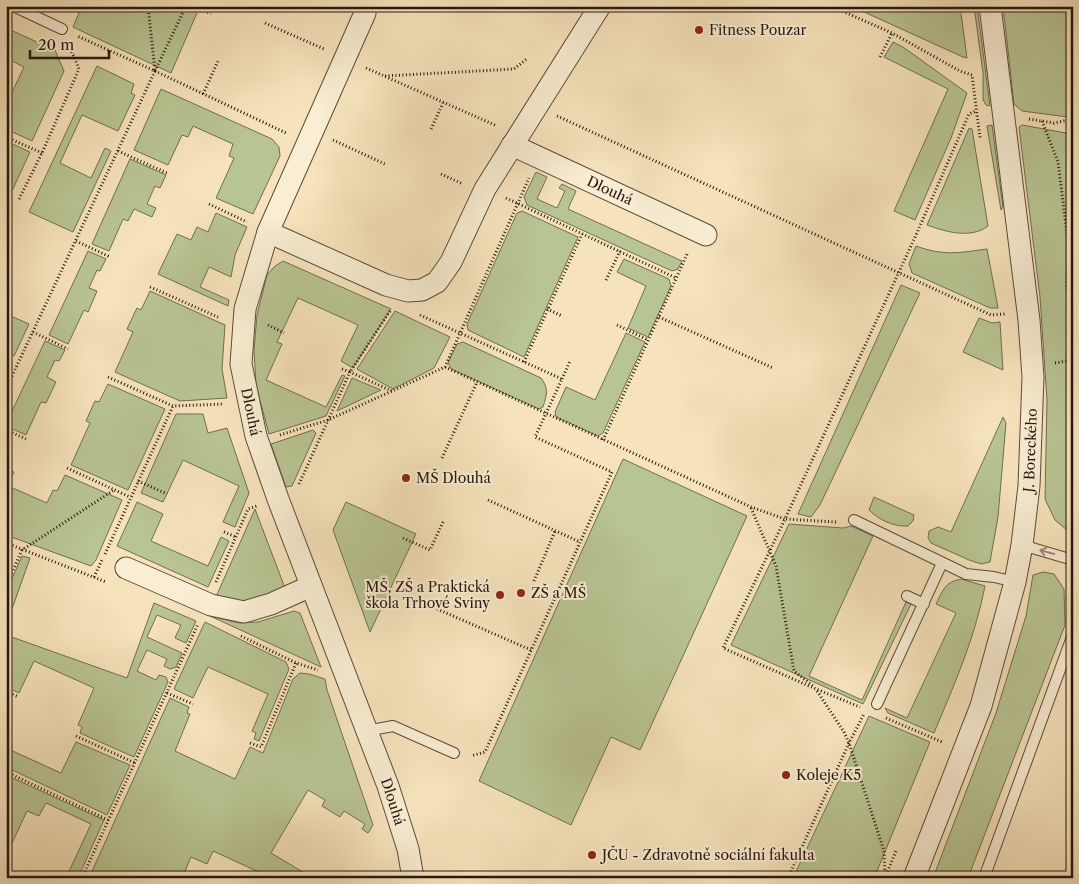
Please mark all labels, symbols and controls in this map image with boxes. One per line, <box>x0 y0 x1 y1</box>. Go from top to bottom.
place label: Fitness Pouzar <box>709 21 807 39</box>
marker: Fitness Pouzar <box>693 24 705 36</box>
scale bar <box>30 28 109 60</box>
text: 20 m <box>38 35 74 54</box>
street label: Dlouhá <box>584 172 636 209</box>
street label: Dlouhá <box>237 386 265 438</box>
street label: J. Boreckého <box>1019 408 1041 495</box>
place label: MŠ Dlouhá <box>416 468 492 487</box>
marker: MŠ Dlouhá <box>400 472 412 484</box>
one-way arrow <box>1040 547 1056 557</box>
place label: MŠ, ZŠ a Praktická škola Trhové Sviny <box>365 577 491 612</box>
place label: ZŠ a MŠ <box>531 583 586 602</box>
marker: ZŠ a MŠ <box>515 587 527 599</box>
marker: MŠ, ZŠ a Praktická škola Trhové Sviny <box>494 589 506 601</box>
place label: Koleje K5 <box>796 766 861 784</box>
marker: Koleje K5 <box>780 769 792 781</box>
street label: Dlouhá <box>377 775 409 828</box>
place label: JČU - Zdravotně sociální fakulta <box>600 845 815 864</box>
marker: JČU - Zdravotně sociální fakulta <box>586 849 598 861</box>

